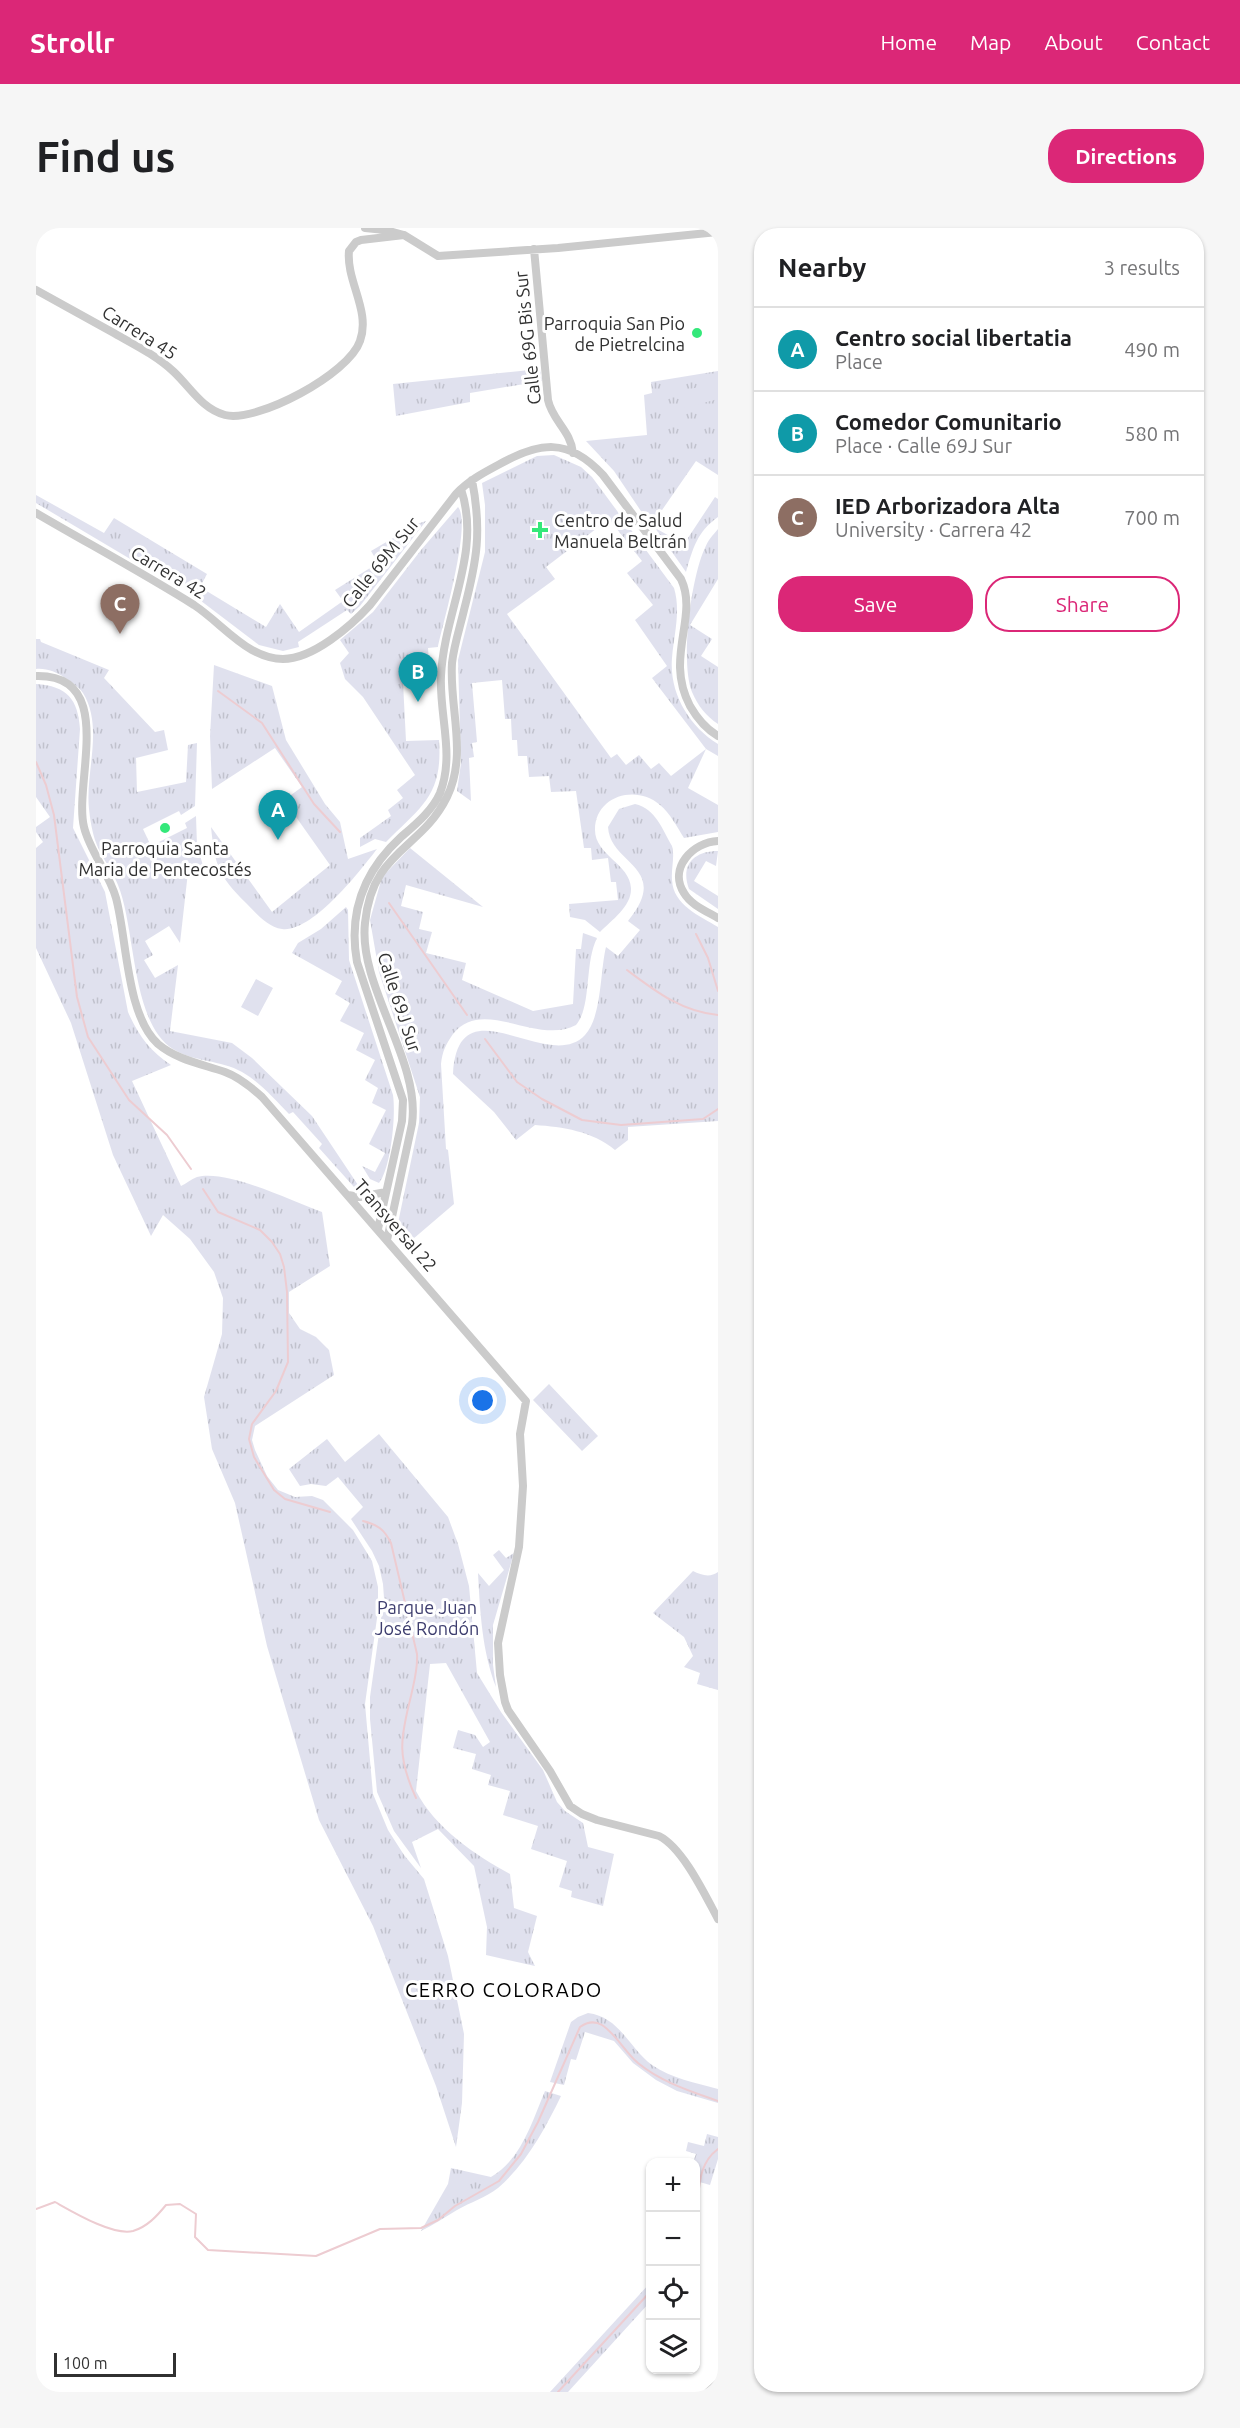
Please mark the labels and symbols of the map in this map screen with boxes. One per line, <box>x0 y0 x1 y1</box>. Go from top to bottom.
street label: Calle 69G Bis Sur <box>510 270 544 406</box>
street label: Carrera 45 <box>99 301 181 363</box>
place label: Parroquia San Pio de Pietrelcina <box>544 313 685 354</box>
marker: Parroquia San Pio de Pietrelcina <box>690 326 704 340</box>
place label: Centro de Salud Manuela Beltrán <box>554 510 687 551</box>
street label: Calle 69M Sur <box>337 513 423 611</box>
marker: Centro de Salud Manuela Beltrán <box>531 521 549 539</box>
street label: Carrera 42 <box>128 542 210 602</box>
pin: C <box>100 584 140 634</box>
pin: B <box>398 652 437 702</box>
pin: A <box>258 790 298 840</box>
marker: Parroquia Santa Maria de Pentecostés <box>158 821 172 835</box>
place label: Parroquia Santa Maria de Pentecostés <box>78 838 252 879</box>
street label: Calle 69J Sur <box>374 950 426 1055</box>
street label: Transversal 22 <box>351 1175 441 1275</box>
your location <box>468 1386 497 1415</box>
park label: Parque Juan José Rondón <box>375 1597 479 1638</box>
district label: CERRO COLORADO <box>405 1978 603 2001</box>
scale bar <box>54 2350 176 2378</box>

